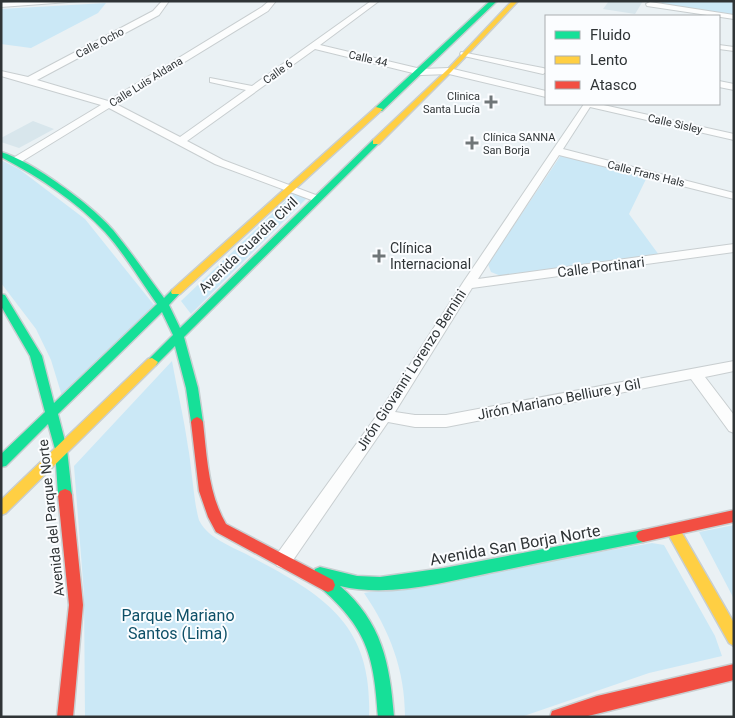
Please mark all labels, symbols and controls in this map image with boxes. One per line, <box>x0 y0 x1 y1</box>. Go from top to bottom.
legend <box>545 15 720 105</box>
street label: Calle Ocho <box>74 25 126 61</box>
text: Fluido <box>590 26 631 44</box>
street label: Calle 44 <box>347 48 389 70</box>
text: Lento <box>590 51 628 69</box>
street label: Calle Luis Aldana <box>107 54 185 110</box>
street label: Calle 6 <box>261 57 295 87</box>
text: Atasco <box>590 76 637 94</box>
place label: Clinica Santa Lucía <box>423 90 480 116</box>
marker: Clinica Santa Lucía <box>484 95 498 109</box>
street label: Calle Sisley <box>646 111 704 137</box>
place label: Clínica SANNA San Borja <box>483 131 556 157</box>
marker: Clínica SANNA San Borja <box>465 136 479 150</box>
street label: Calle Frans Hals <box>606 158 686 190</box>
street label: Avenida Guardia Civil <box>195 194 301 296</box>
place label: Clínica Internacional <box>390 240 471 272</box>
marker: Clínica Internacional <box>372 249 386 263</box>
street label: Calle Portinari <box>556 254 646 280</box>
street label: Jirón Giovanni Lorenzo Bernini <box>353 286 469 454</box>
street label: Jirón Mariano Belliure y Gil <box>476 375 642 423</box>
street label: Avenida del Parque Norte <box>35 439 67 597</box>
street label: Avenida San Borja Norte <box>428 521 602 569</box>
park label: Parque Mariano Santos (Lima) <box>122 606 235 643</box>

